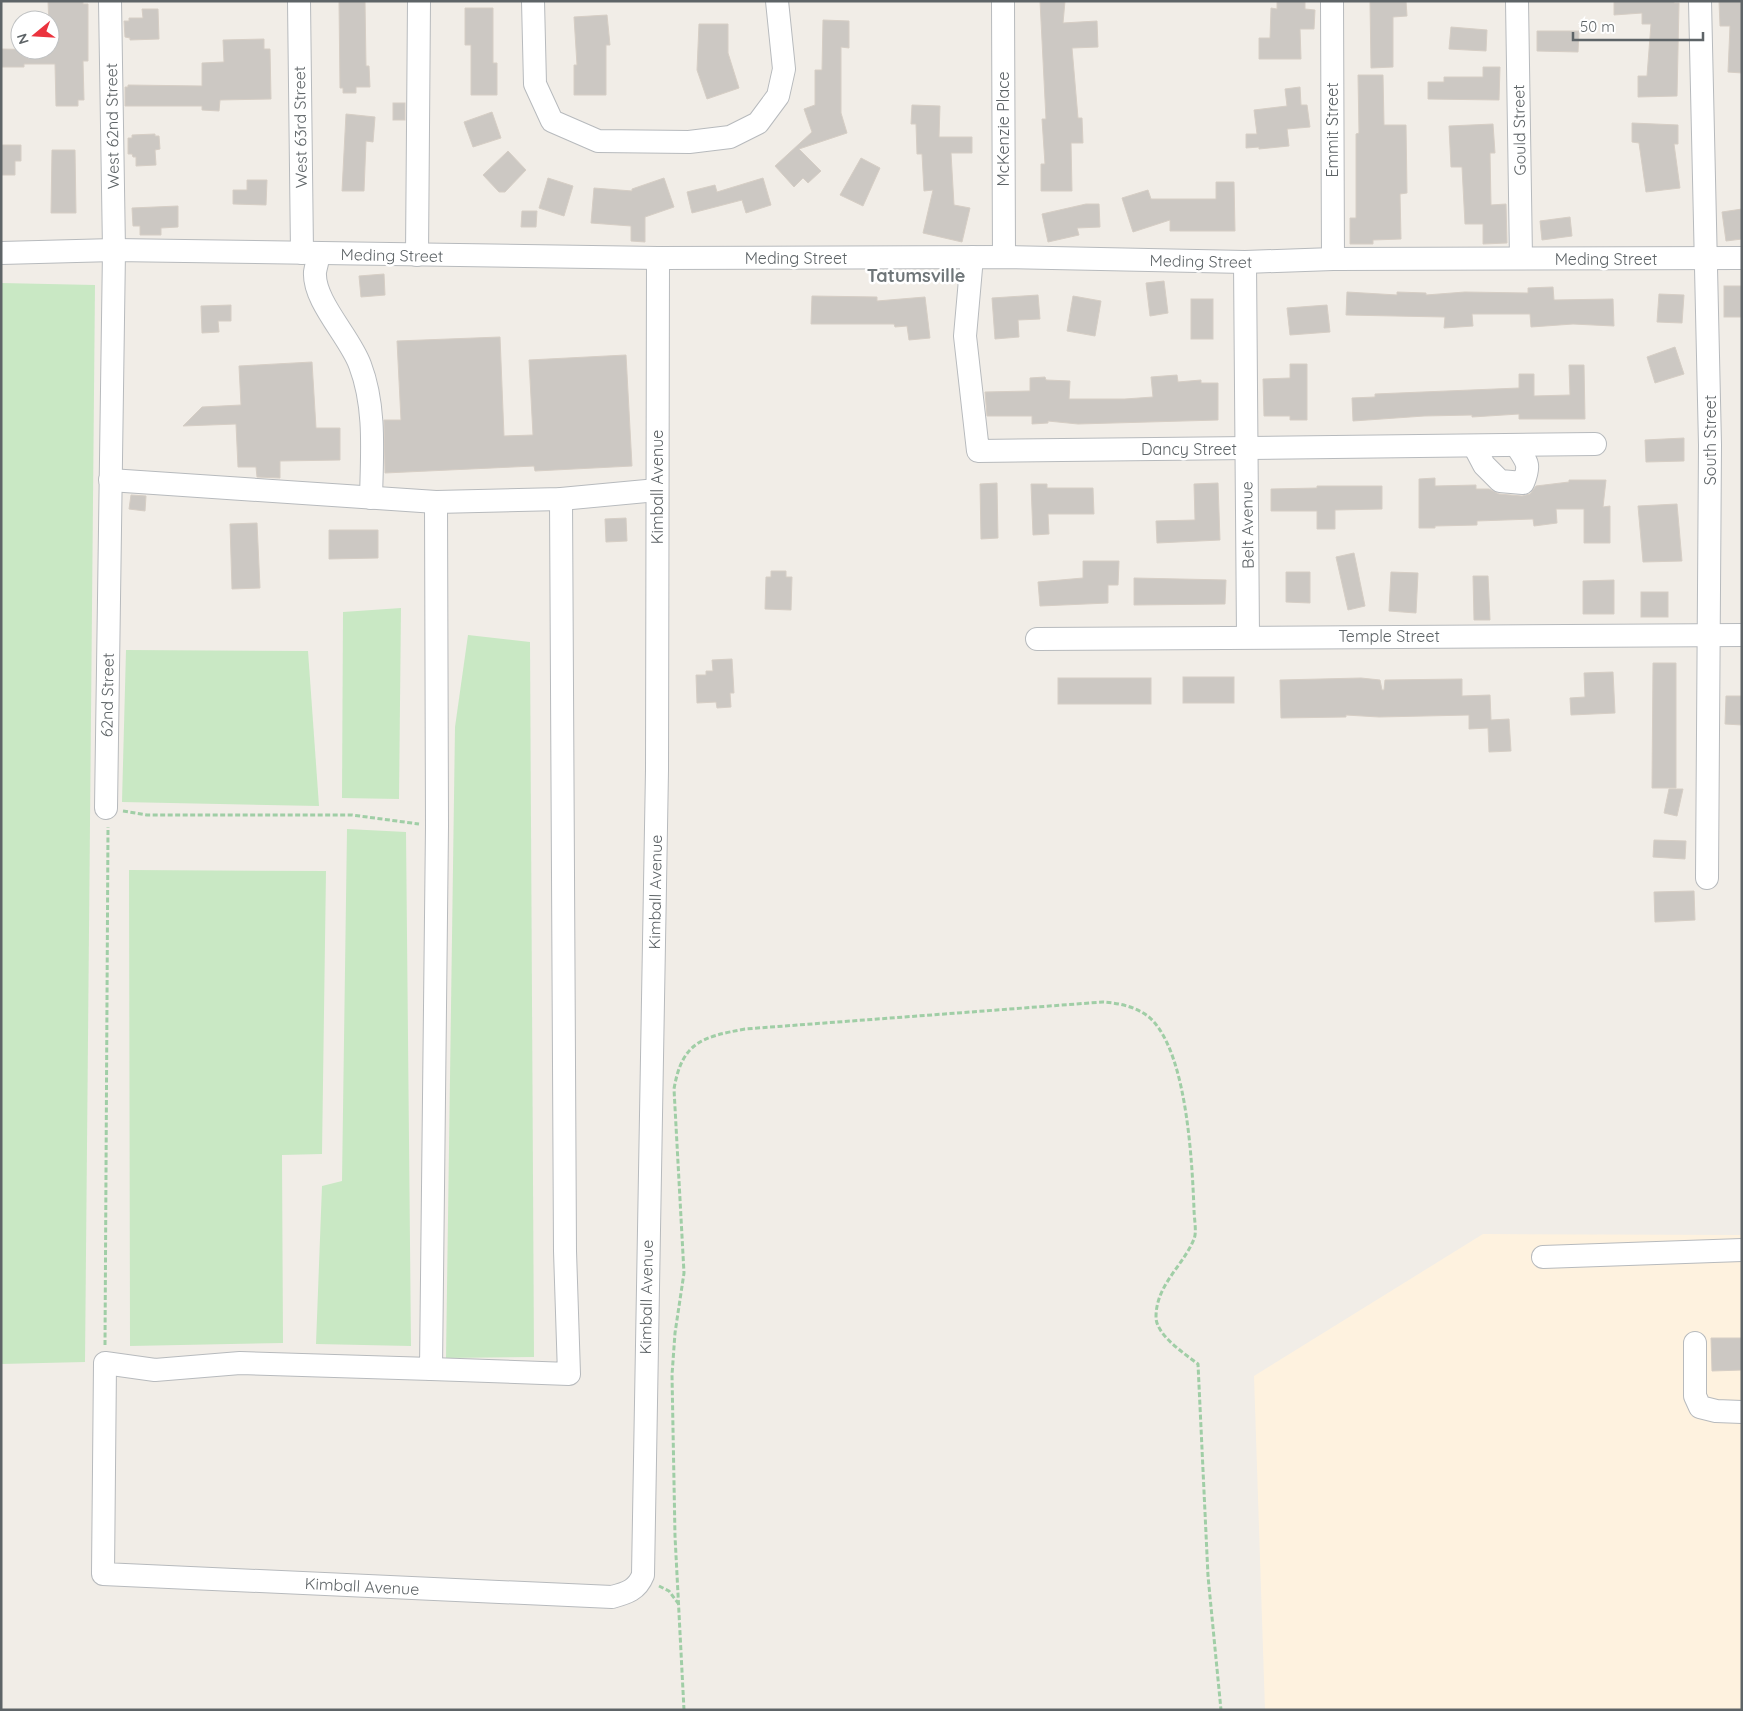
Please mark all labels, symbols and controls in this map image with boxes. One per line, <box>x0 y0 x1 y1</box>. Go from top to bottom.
north arrow <box>10 10 60 60</box>
scale bar <box>1573 10 1703 42</box>
text: 50 m <box>1580 17 1615 36</box>
text: N <box>12 31 33 47</box>
street label: West 62nd Street <box>101 63 123 189</box>
street label: West 63rd Street <box>289 66 311 188</box>
street label: McKenzie Place <box>993 71 1013 187</box>
street label: Emmit Street <box>1322 82 1342 178</box>
street label: Gould Street <box>1508 84 1530 176</box>
street label: Meding Street <box>340 244 444 266</box>
street label: Meding Street <box>745 248 847 268</box>
street label: Meding Street <box>1555 249 1657 269</box>
street label: Meding Street <box>1149 250 1253 272</box>
district label: Tatumsville <box>867 264 965 287</box>
street label: South Street <box>1700 395 1720 485</box>
street label: Kimball Avenue <box>647 430 667 544</box>
street label: Dancy Street <box>1141 439 1237 459</box>
street label: Belt Avenue <box>1236 481 1258 569</box>
street label: Temple Street <box>1338 626 1440 646</box>
street label: 62nd Street <box>96 653 118 737</box>
street label: Kimball Avenue <box>644 835 666 949</box>
street label: Kimball Avenue <box>635 1240 657 1354</box>
street label: Kimball Avenue <box>304 1573 420 1599</box>

